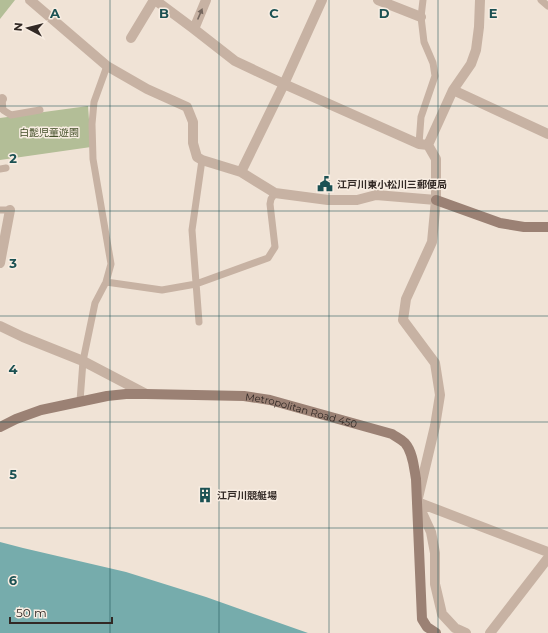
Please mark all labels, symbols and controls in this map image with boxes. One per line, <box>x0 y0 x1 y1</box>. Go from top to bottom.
text: A <box>49 5 61 21</box>
text: B <box>159 5 169 21</box>
text: C <box>269 5 279 21</box>
text: D <box>379 5 390 21</box>
text: E <box>489 5 498 21</box>
north arrow <box>8 8 48 48</box>
one-way arrow <box>198 8 204 20</box>
text: N <box>11 22 26 32</box>
park label: 白髭児童遊園 <box>19 126 79 139</box>
text: 2 <box>9 150 17 166</box>
public building icon: 江戸川東小松川三郵便局 <box>316 175 334 193</box>
place label: 江戸川東小松川三郵便局 <box>337 178 447 191</box>
text: 3 <box>8 255 17 271</box>
text: 4 <box>9 361 18 377</box>
street label: Metropolitan Road 450 <box>244 390 359 431</box>
text: 5 <box>9 466 17 482</box>
building icon: 江戸川競艇場 <box>196 486 214 504</box>
place label: 江戸川競艇場 <box>217 489 277 502</box>
text: 6 <box>9 572 18 588</box>
scale bar <box>10 599 112 625</box>
text: 50 m <box>16 605 47 620</box>

